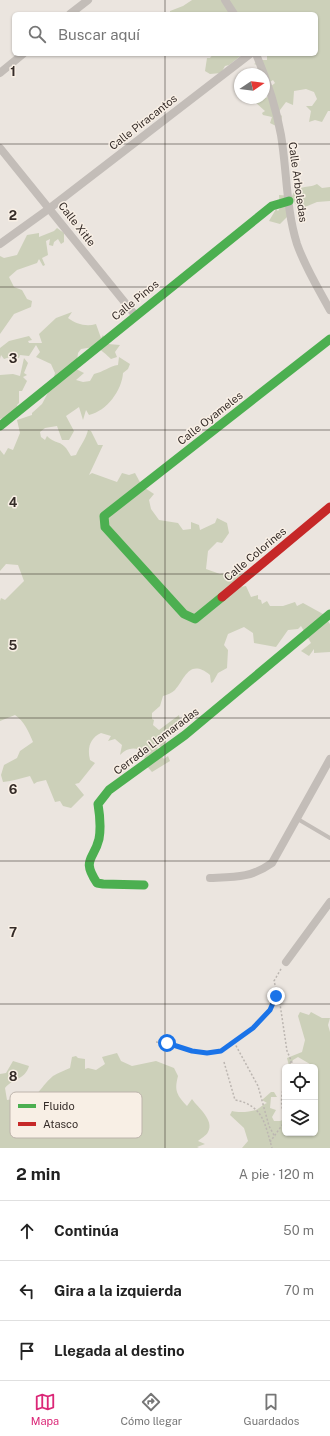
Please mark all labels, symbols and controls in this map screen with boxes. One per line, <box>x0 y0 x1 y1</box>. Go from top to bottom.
search box <box>12 12 318 56</box>
icon: search <box>26 23 48 45</box>
text: Buscar aquí <box>58 26 140 43</box>
text: 1 <box>10 64 16 79</box>
north arrow <box>234 68 270 104</box>
street label: Calle Piracantos <box>107 92 180 152</box>
street label: Calle Arboledas <box>286 141 310 223</box>
street label: Calle Xitle <box>56 200 98 248</box>
text: 2 <box>9 208 17 223</box>
street label: Calle Pinos <box>109 277 161 322</box>
text: 3 <box>9 351 18 366</box>
street label: Calle Oyameles <box>175 389 245 447</box>
text: 4 <box>9 495 18 510</box>
street label: Calle Colorines <box>222 524 289 583</box>
text: 5 <box>9 638 18 653</box>
street label: Cerrada Llamaradas <box>111 705 201 777</box>
text: 6 <box>9 782 18 797</box>
text: 7 <box>9 925 17 940</box>
route end <box>267 987 285 1005</box>
route start <box>158 1034 176 1052</box>
map controls <box>282 1064 318 1136</box>
button: locate <box>282 1064 318 1100</box>
text: 8 <box>9 1069 18 1084</box>
legend <box>10 1092 142 1138</box>
text: Fluido <box>43 1100 75 1112</box>
button: layers <box>282 1100 318 1136</box>
text: Atasco <box>43 1118 78 1130</box>
text: 2 min <box>16 1164 61 1184</box>
text: A pie · 120 m <box>239 1167 314 1182</box>
icon: ahead <box>16 1220 38 1242</box>
text: Continúa <box>54 1222 119 1239</box>
text: 50 m <box>283 1223 314 1238</box>
icon: left <box>16 1280 38 1302</box>
text: Gira a la izquierda <box>54 1282 182 1299</box>
text: 70 m <box>284 1283 314 1298</box>
icon: arrive <box>16 1340 38 1362</box>
text: Llegada al destino <box>54 1342 185 1359</box>
tab: Mapa <box>31 1391 59 1427</box>
tab: Cómo llegar <box>121 1391 182 1427</box>
tab: Guardados <box>244 1391 299 1427</box>

